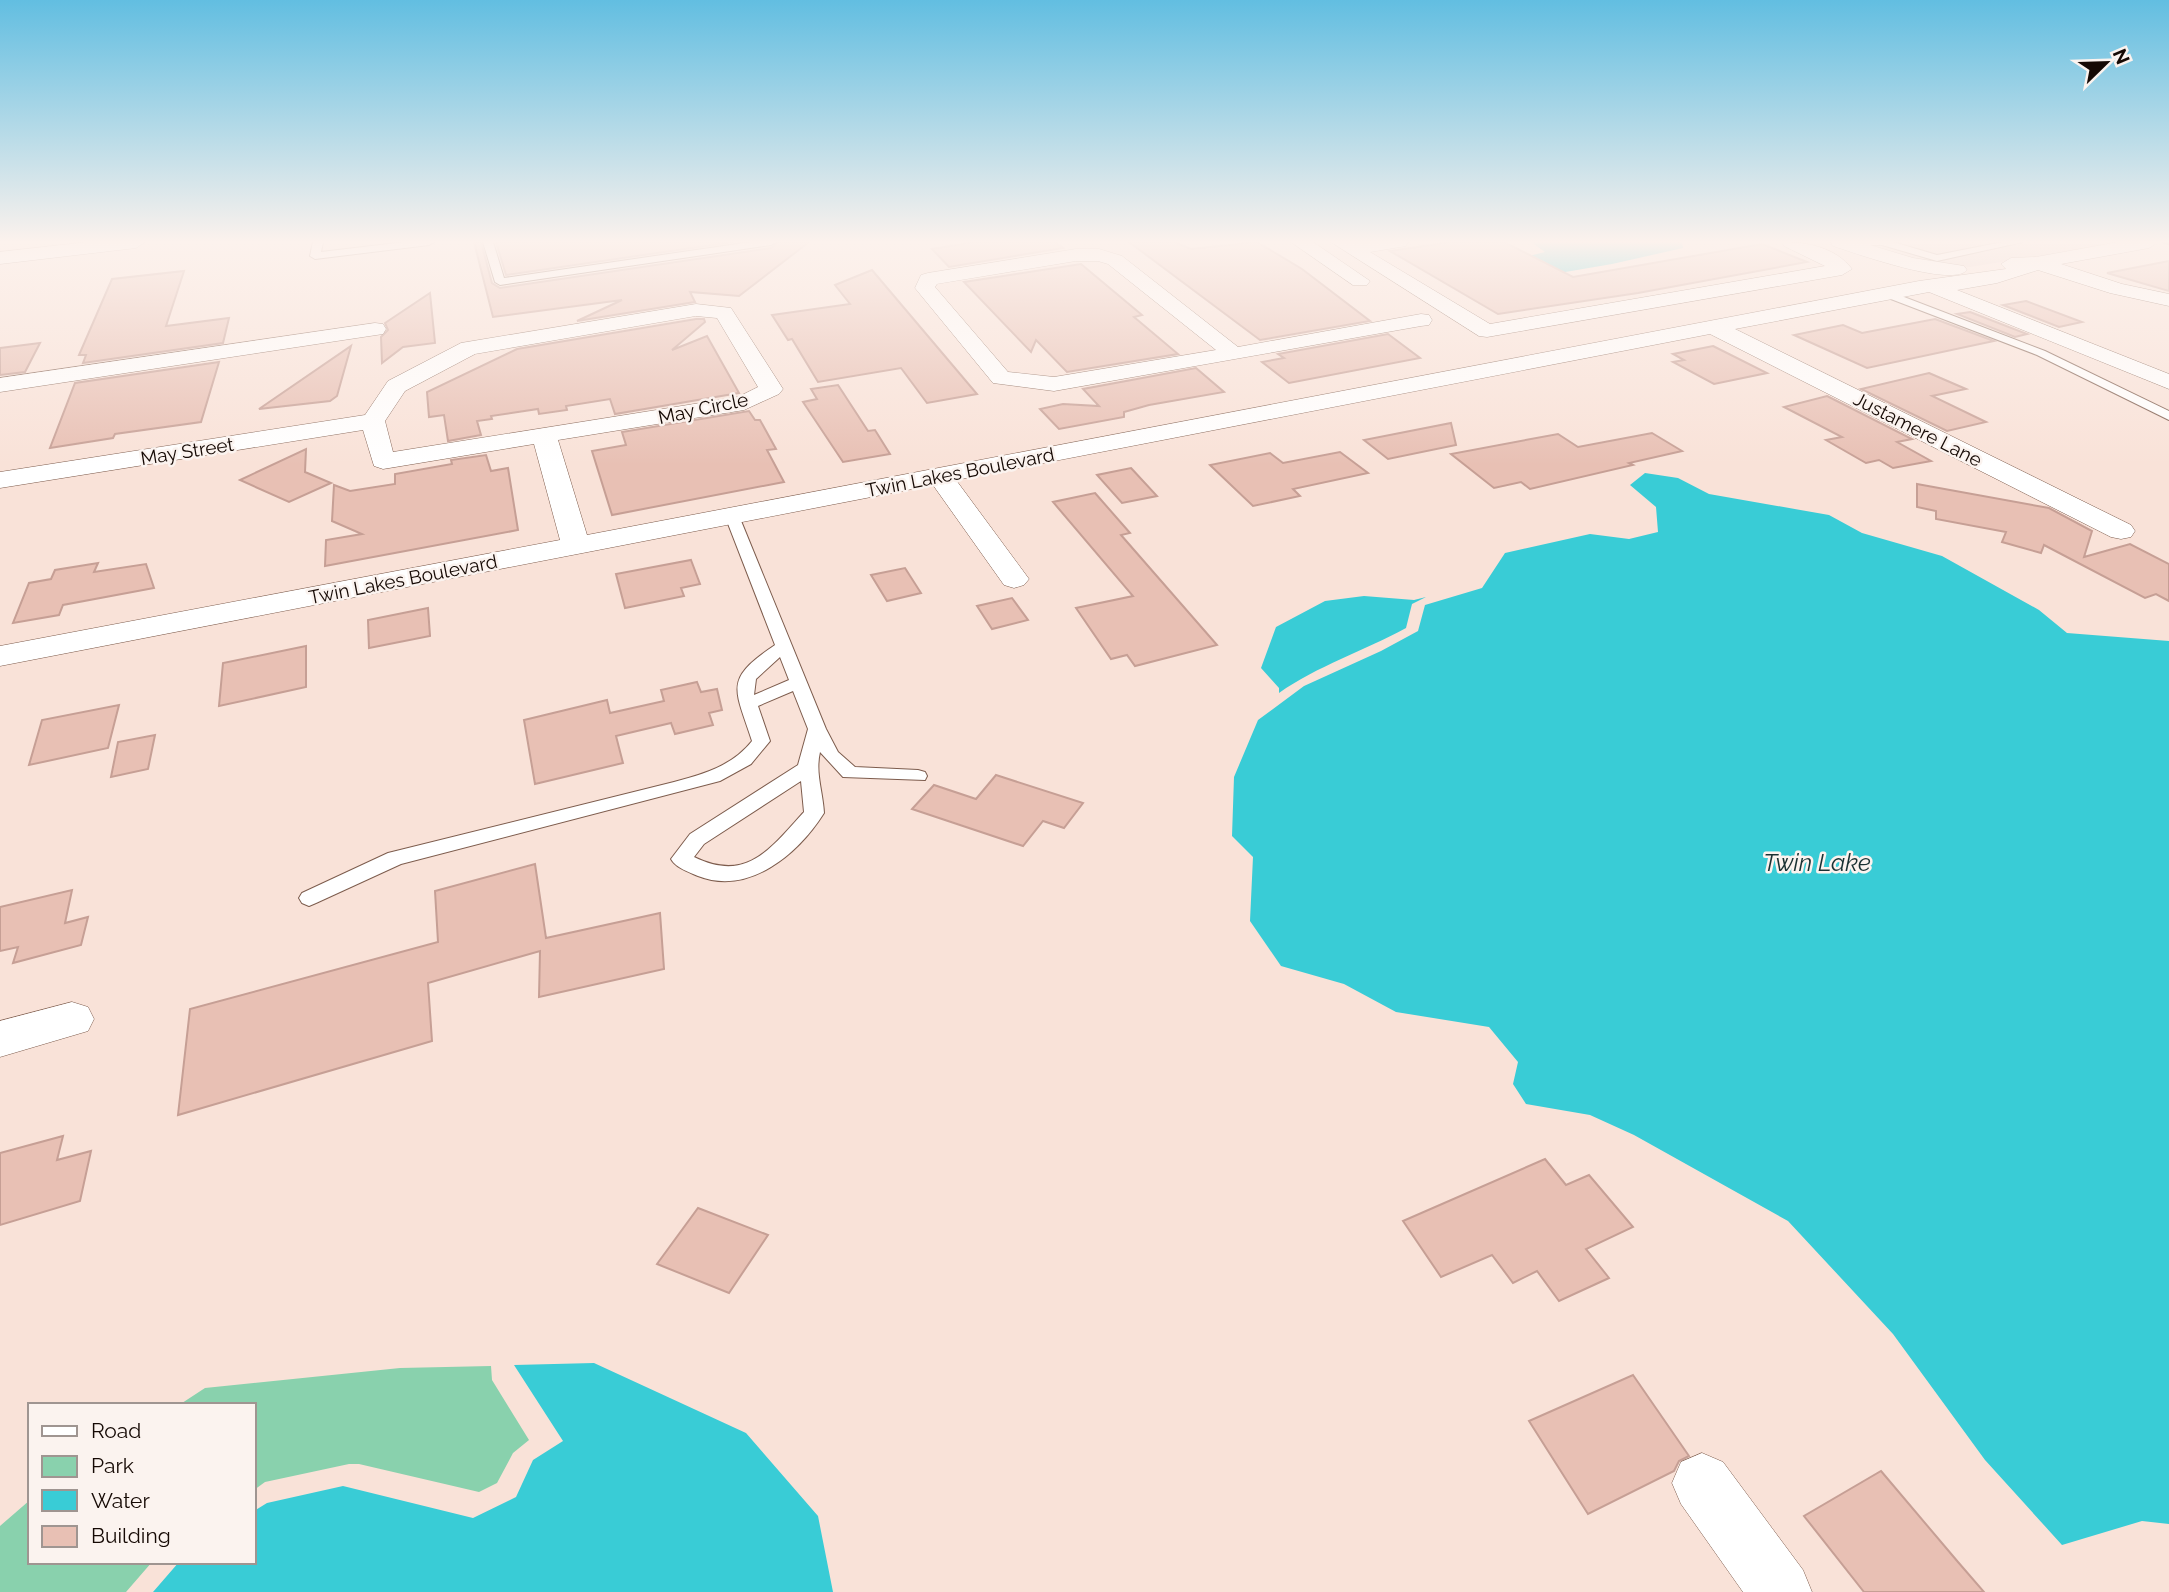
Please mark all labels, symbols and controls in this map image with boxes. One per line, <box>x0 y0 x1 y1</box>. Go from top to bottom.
north arrow <box>2071 28 2141 98</box>
text: N <box>2109 45 2135 67</box>
street label: Justamere Lane <box>1850 387 1986 471</box>
street label: May Circle <box>656 388 750 428</box>
street label: May Street <box>139 433 236 469</box>
street label: Twin Lakes Boulevard <box>864 443 1056 501</box>
street label: Twin Lakes Boulevard <box>307 550 499 608</box>
water label: Twin Lake <box>1763 848 1871 877</box>
legend <box>28 1403 256 1564</box>
text: Road <box>91 1418 141 1443</box>
text: Park <box>91 1453 134 1478</box>
text: Water <box>91 1488 150 1513</box>
text: Building <box>91 1523 171 1548</box>

